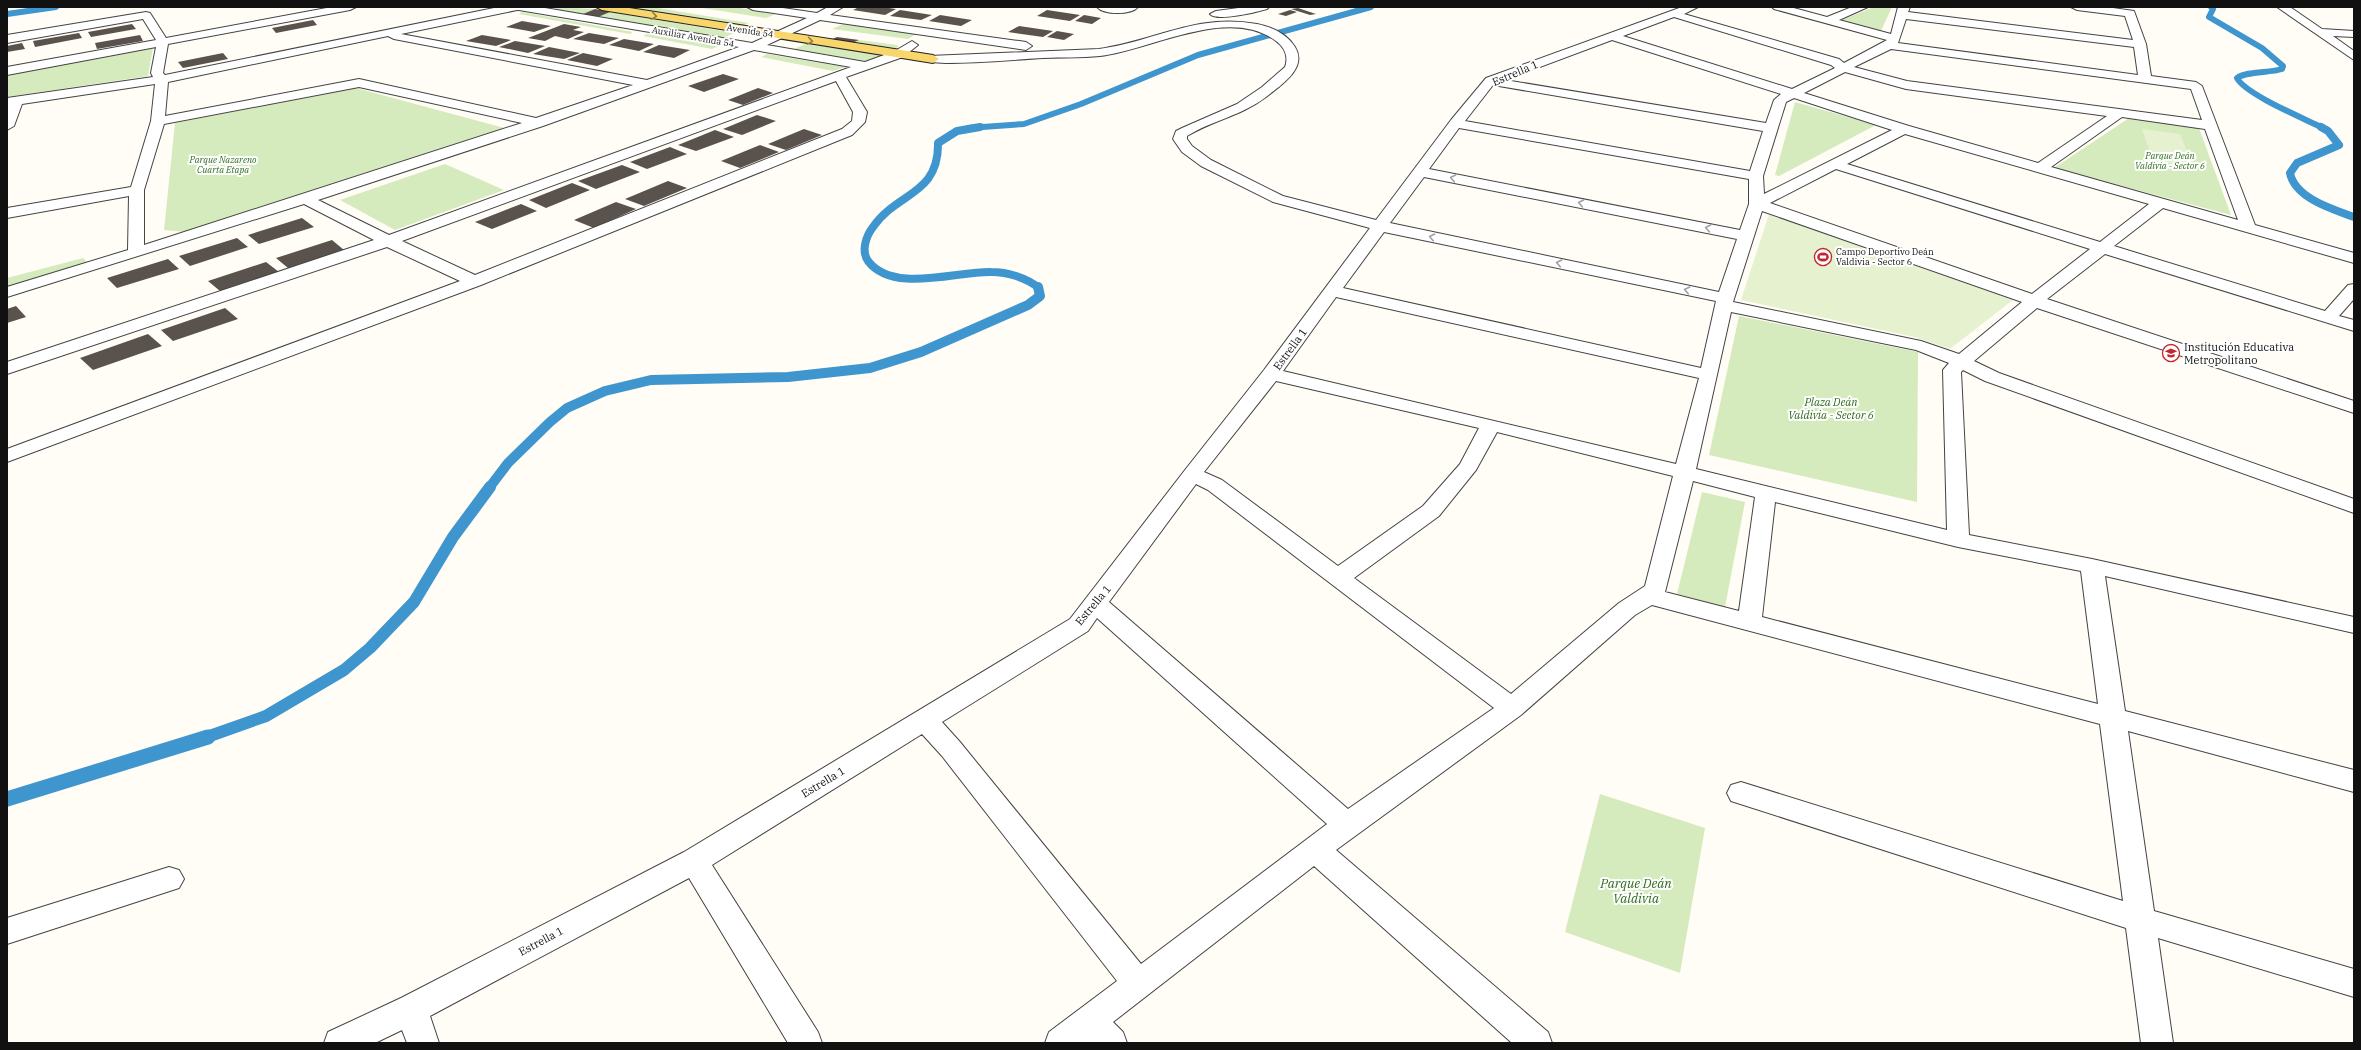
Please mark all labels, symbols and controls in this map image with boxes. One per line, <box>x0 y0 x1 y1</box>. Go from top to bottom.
one-way arrow <box>651 11 657 20</box>
street label: Avenida 54 <box>726 21 774 40</box>
street label: Auxiliar Avenida 54 <box>651 24 735 49</box>
one-way arrow <box>807 36 813 45</box>
street label: Estrella 1 <box>1490 57 1540 89</box>
park label: Parque Deán Valdivia - Sector 6 <box>2135 150 2205 171</box>
park label: Parque Nazareno Cuarta Etapa <box>188 154 257 175</box>
one-way arrow <box>1450 175 1456 183</box>
one-way arrow <box>1578 200 1584 208</box>
one-way arrow <box>1705 225 1711 233</box>
one-way arrow <box>1429 233 1435 241</box>
place label: Campo Deportivo Deán Valdivia - Sector 6 <box>1836 246 1934 267</box>
sports icon: Campo Deportivo Deán Valdivia - Sector 6 <box>1813 247 1833 267</box>
one-way arrow <box>1556 260 1562 268</box>
one-way arrow <box>1683 287 1690 295</box>
street label: Estrella 1 <box>1270 325 1310 373</box>
place label: Institución Educativa Metropolitano <box>2184 340 2294 367</box>
school or university icon: Institución Educativa Metropolitano <box>2161 343 2181 363</box>
park label: Plaza Deán Valdivia - Sector 6 <box>1788 395 1874 422</box>
street label: Estrella 1 <box>1072 582 1114 628</box>
street label: Estrella 1 <box>798 763 848 801</box>
park label: Parque Deán Valdivia <box>1599 875 1672 907</box>
street label: Estrella 1 <box>516 923 566 959</box>

